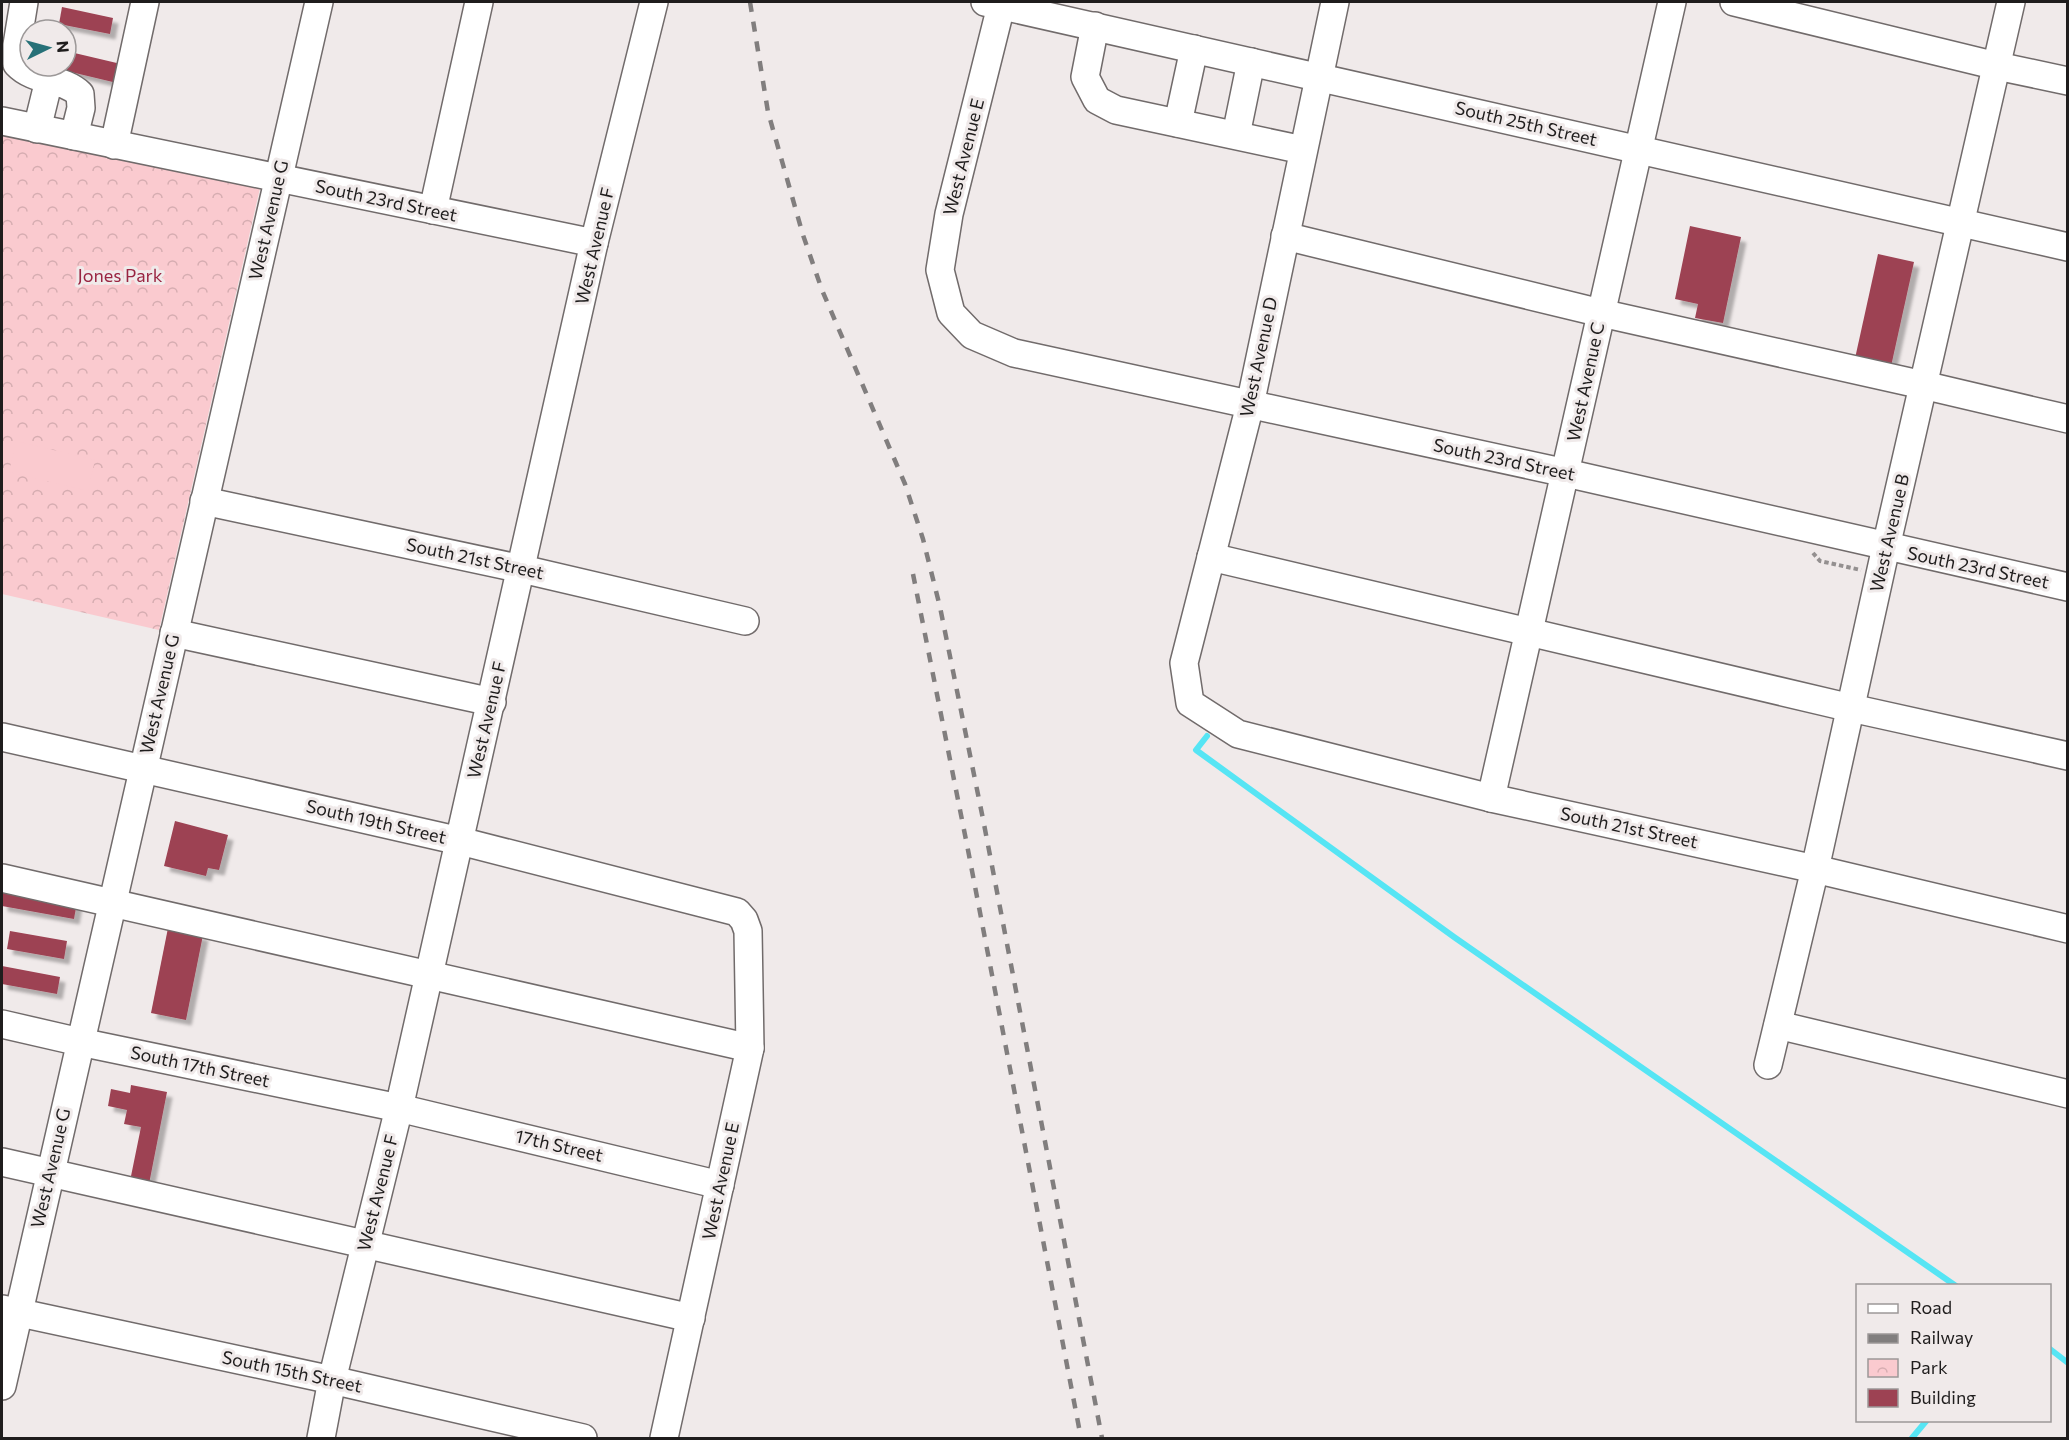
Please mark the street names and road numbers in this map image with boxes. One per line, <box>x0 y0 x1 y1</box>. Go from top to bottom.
street label: West Avenue E <box>938 96 988 217</box>
street label: South 25th Street <box>1453 96 1599 150</box>
street label: West Avenue G <box>244 158 292 282</box>
street label: South 23rd Street <box>313 174 459 226</box>
street label: West Avenue F <box>570 185 618 306</box>
street label: West Avenue D <box>1235 295 1281 419</box>
street label: West Avenue C <box>1562 320 1608 443</box>
street label: South 23rd Street <box>1431 433 1577 485</box>
street label: West Avenue B <box>1865 472 1913 594</box>
street label: South 21st Street <box>404 533 546 583</box>
street label: South 23rd Street <box>1905 541 2051 593</box>
street label: West Avenue G <box>135 632 183 756</box>
street label: West Avenue F <box>462 659 510 780</box>
street label: South 19th Street <box>304 794 448 848</box>
street label: South 21st Street <box>1558 802 1700 852</box>
street label: South 17th Street <box>129 1041 272 1092</box>
street label: West Avenue G <box>26 1106 74 1230</box>
street label: West Avenue E <box>697 1120 743 1242</box>
street label: 17th Street <box>513 1124 605 1166</box>
street label: West Avenue F <box>352 1132 402 1253</box>
street label: South 15th Street <box>220 1345 364 1397</box>

